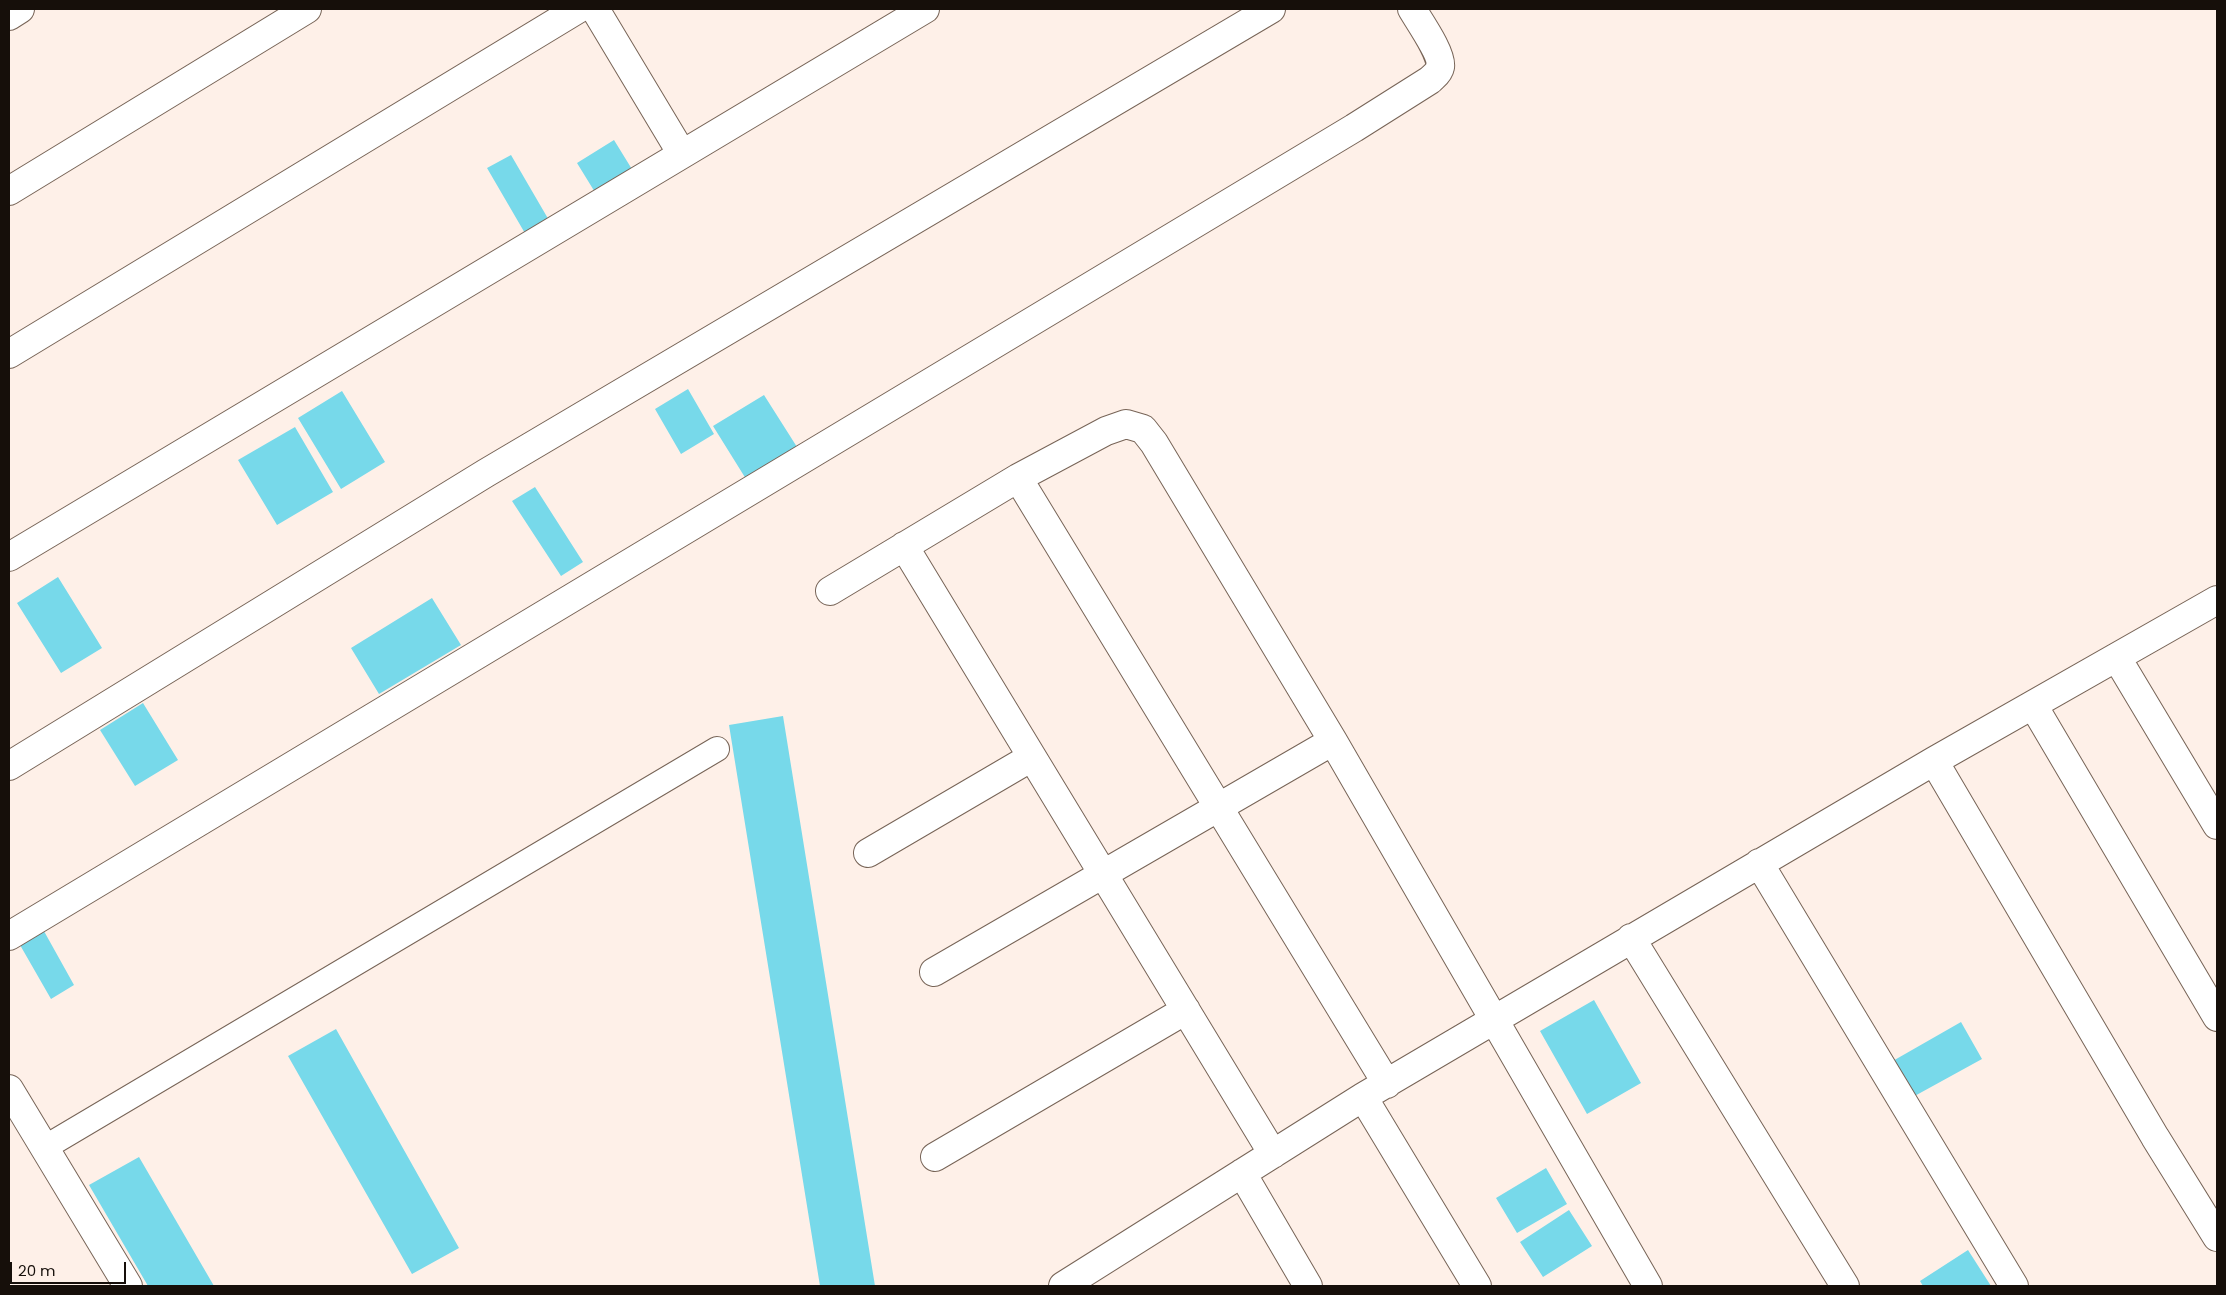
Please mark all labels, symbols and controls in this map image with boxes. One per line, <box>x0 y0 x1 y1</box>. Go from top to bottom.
scale bar <box>12 1252 129 1284</box>
text: 20 m <box>18 1260 56 1281</box>

